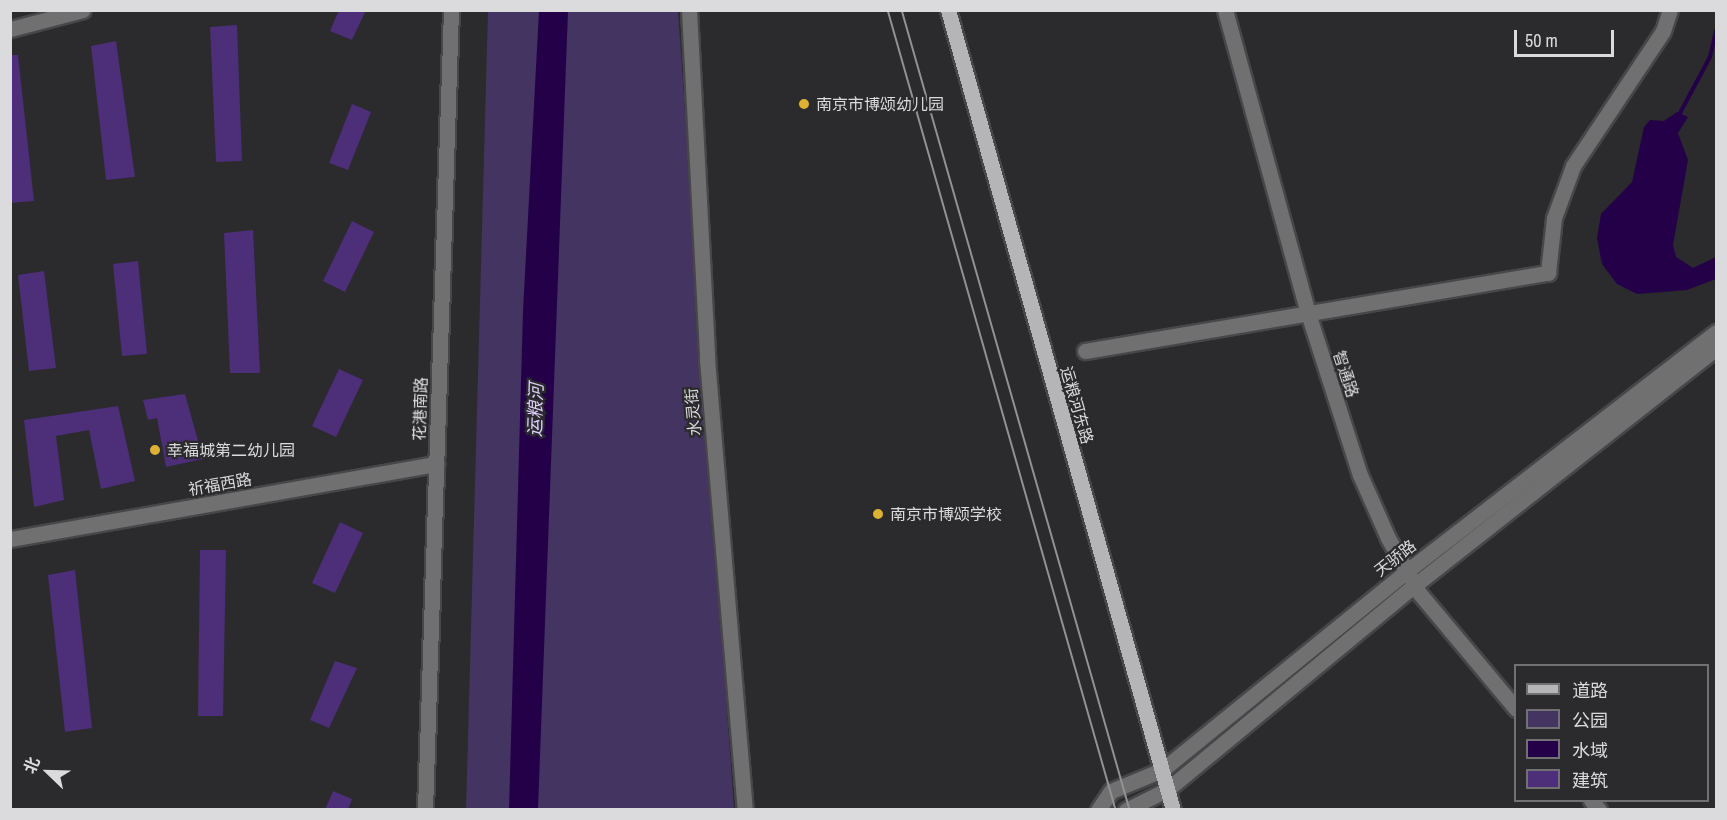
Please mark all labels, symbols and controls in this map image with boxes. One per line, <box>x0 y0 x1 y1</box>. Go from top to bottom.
scale bar <box>1517 18 1618 56</box>
text: 50 m <box>1525 28 1558 53</box>
place label: 南京市博颂幼儿园 <box>816 94 944 114</box>
marker: 南京市博颂幼儿园 <box>797 97 811 111</box>
street label: 智通路 <box>1329 348 1363 400</box>
street label: 运粮河东路 <box>1057 364 1097 446</box>
street label: 花港南路 <box>409 377 431 441</box>
water label: 运粮河 <box>524 383 548 437</box>
street label: 水灵街 <box>681 387 705 437</box>
place label: 幸福城第二幼儿园 <box>167 440 295 460</box>
marker: 幸福城第二幼儿园 <box>148 443 162 457</box>
street label: 祈福西路 <box>187 469 253 499</box>
place label: 南京市博颂学校 <box>890 504 1002 524</box>
marker: 南京市博颂学校 <box>871 507 885 521</box>
street label: 天骄路 <box>1370 536 1420 580</box>
legend <box>1514 664 1709 802</box>
text: 道路 <box>1572 678 1608 703</box>
text: 公园 <box>1572 708 1608 733</box>
text: 水域 <box>1572 738 1608 763</box>
north arrow <box>18 742 78 802</box>
text: 北 <box>18 753 45 777</box>
text: 建筑 <box>1572 768 1608 793</box>

